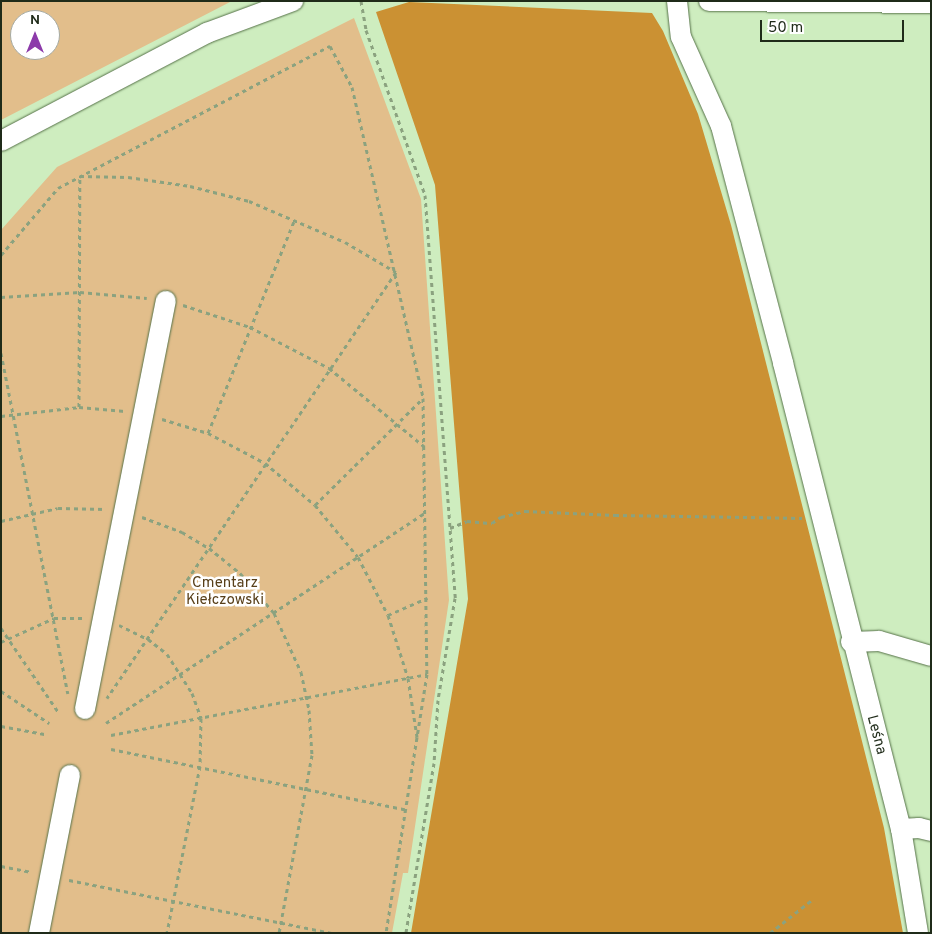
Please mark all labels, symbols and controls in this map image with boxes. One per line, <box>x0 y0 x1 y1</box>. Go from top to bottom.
north arrow <box>10 10 60 60</box>
scale bar <box>762 10 906 42</box>
text: N <box>30 12 40 29</box>
text: 50 m <box>768 19 803 38</box>
park label: Cmentarz Kiełczowski <box>186 574 264 609</box>
street label: Leśna <box>862 713 890 757</box>

